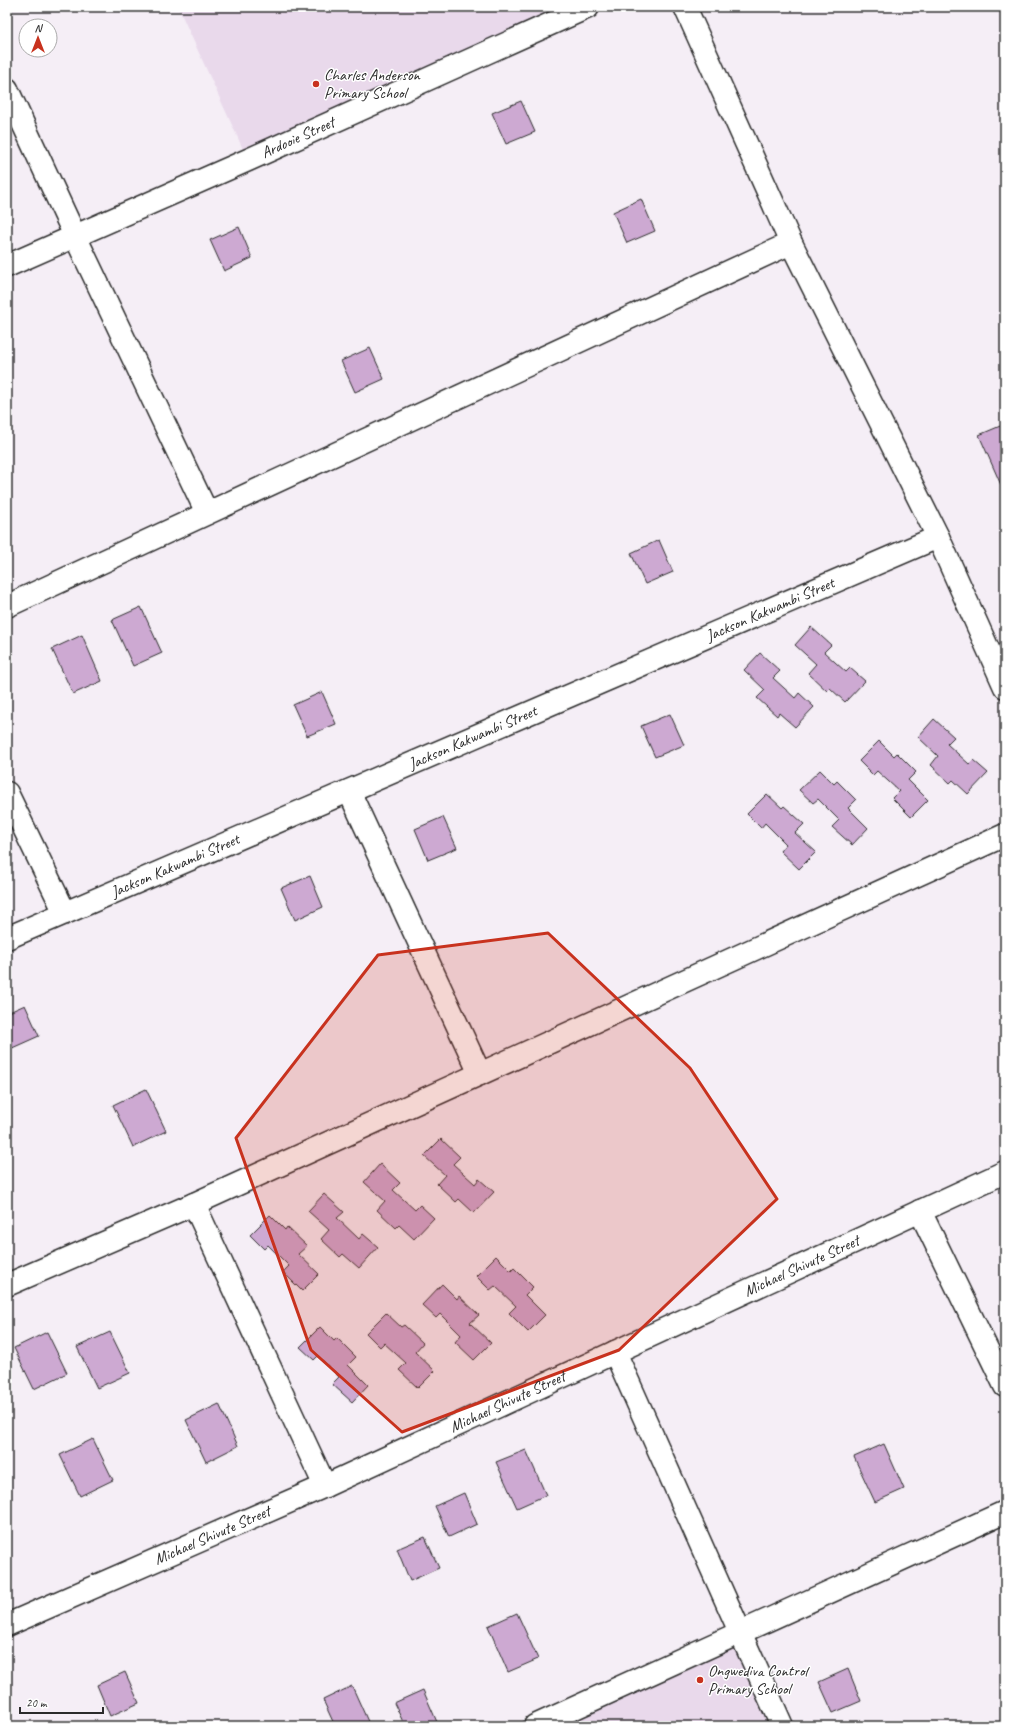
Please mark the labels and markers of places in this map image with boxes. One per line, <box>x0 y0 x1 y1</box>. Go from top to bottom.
place label: Charles Anderson Primary School <box>324 65 421 103</box>
marker: Charles Anderson Primary School <box>311 79 321 89</box>
place label: Ongwediva Control Primary School <box>708 1661 810 1699</box>
marker: Ongwediva Control Primary School <box>695 1675 705 1685</box>

